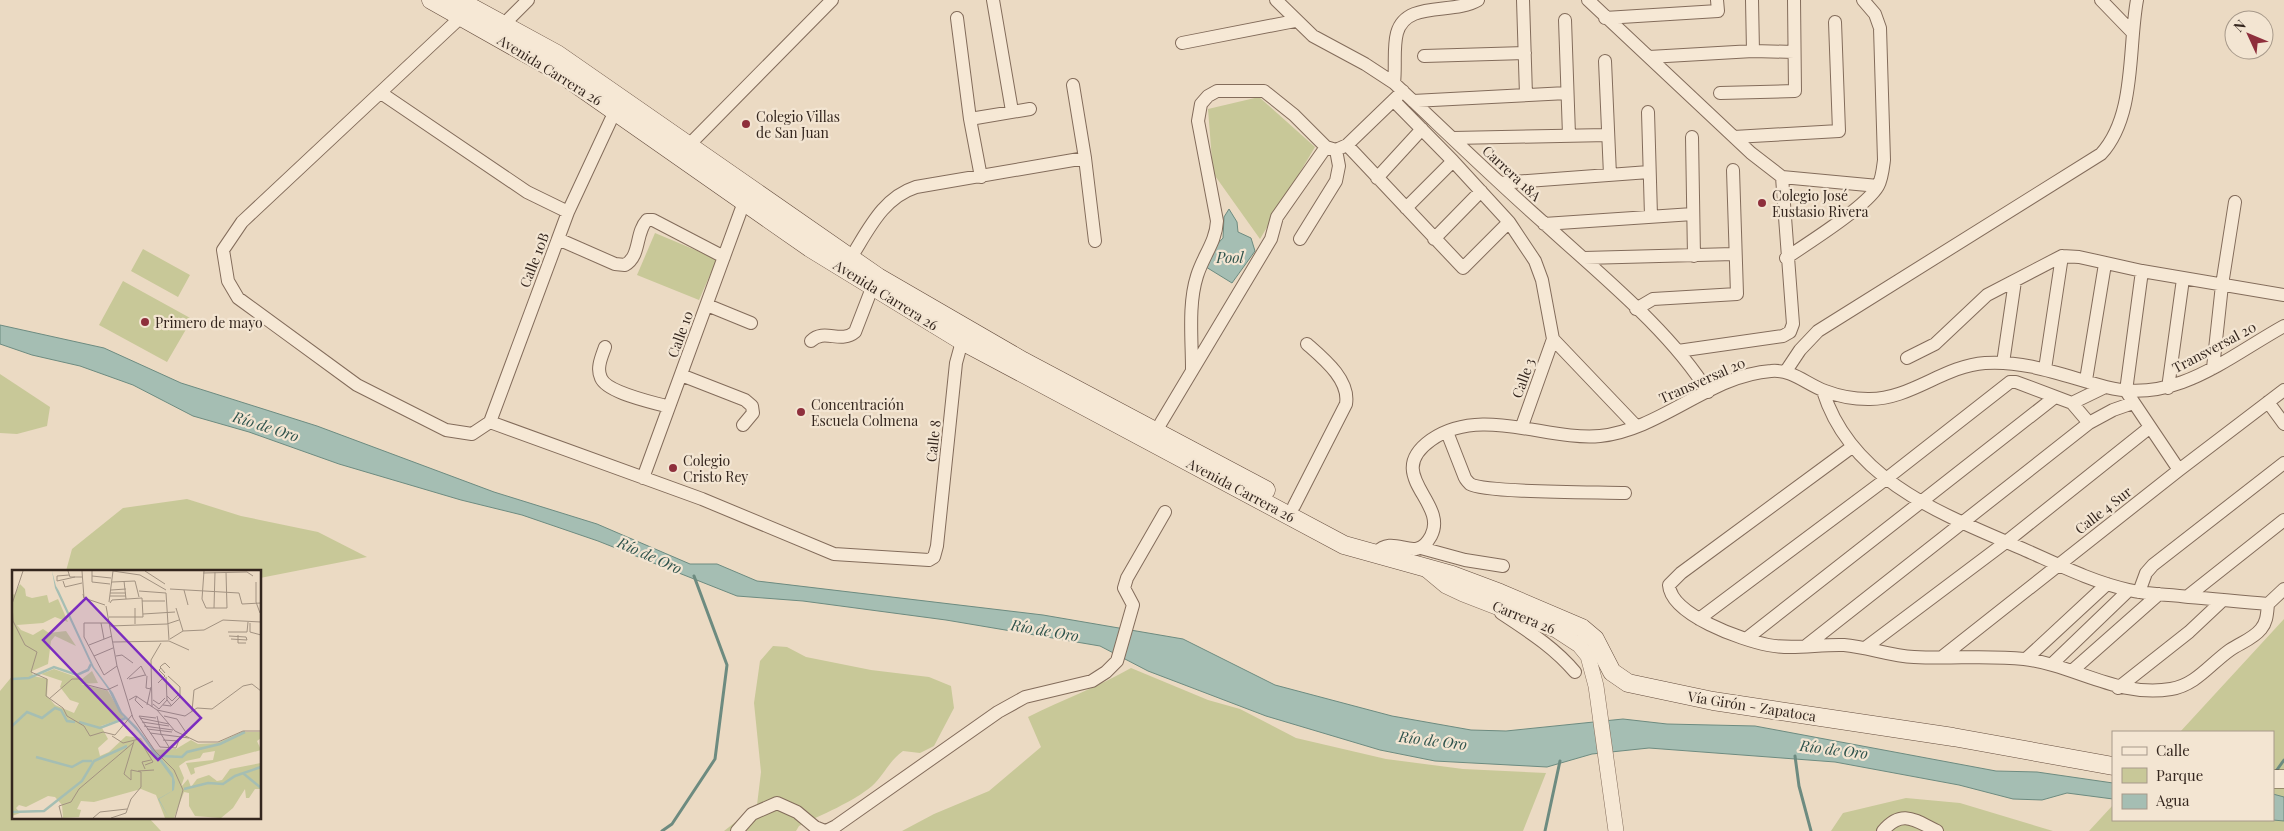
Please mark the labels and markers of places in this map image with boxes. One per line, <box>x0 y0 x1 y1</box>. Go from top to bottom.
place label: Colegio Villas de San Juan <box>756 107 840 142</box>
marker: Colegio Villas de San Juan <box>740 118 752 130</box>
place label: Colegio José Eustasio Rivera <box>1772 186 1869 221</box>
marker: Colegio José Eustasio Rivera <box>1756 197 1768 209</box>
place label: Primero de mayo <box>155 313 263 332</box>
marker: Primero de mayo <box>139 316 151 328</box>
place label: Concentración Escuela Colmena <box>811 395 918 430</box>
marker: Concentración Escuela Colmena <box>795 406 807 418</box>
place label: Colegio Cristo Rey <box>683 451 748 486</box>
marker: Colegio Cristo Rey <box>667 462 679 474</box>

